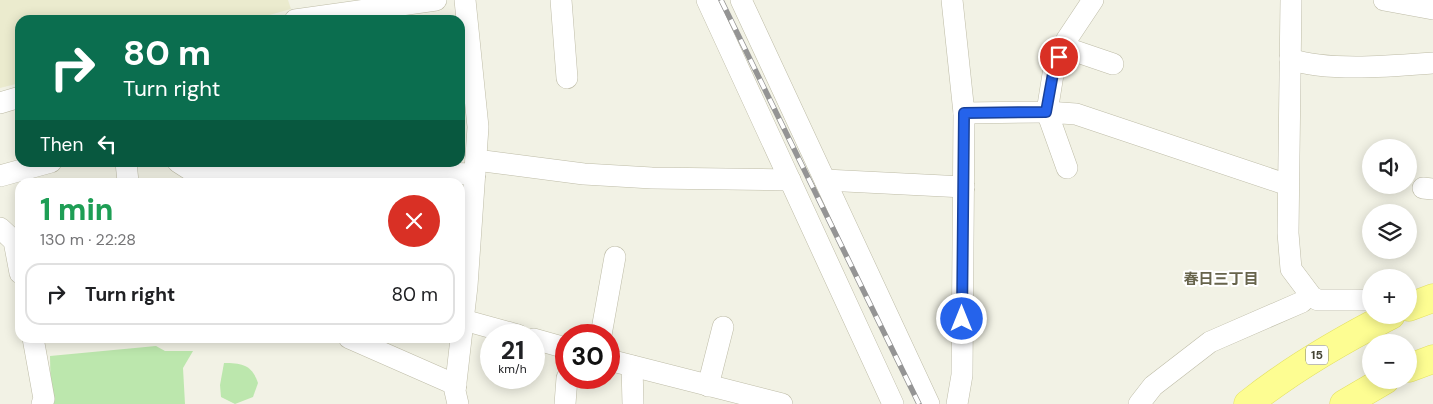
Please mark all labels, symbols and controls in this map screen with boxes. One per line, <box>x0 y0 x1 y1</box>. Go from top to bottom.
text: 80 m <box>123 30 211 76</box>
icon: right <box>40 35 105 100</box>
pin <box>1038 36 1080 78</box>
icon: arrive <box>1045 43 1073 71</box>
text: Turn right <box>123 74 220 103</box>
icon: left <box>93 130 121 158</box>
text: Then <box>40 132 83 157</box>
map controls <box>1362 139 1417 389</box>
button: sound <box>1362 139 1417 194</box>
text: 1 min <box>40 190 113 229</box>
button: close <box>388 195 440 247</box>
button: layers <box>1362 204 1417 259</box>
text: 130 m · 22:28 <box>40 229 136 250</box>
district label: 春日三丁目 <box>1183 269 1259 289</box>
button: + <box>1362 269 1417 324</box>
icon: right <box>42 280 70 308</box>
text: Turn right <box>85 282 175 307</box>
text: 80 m <box>391 282 438 307</box>
position arrow <box>935 292 987 344</box>
speed limit sign: 30 <box>555 324 620 389</box>
text: 21 <box>501 334 524 367</box>
button: − <box>1362 334 1417 389</box>
road number: 15 <box>1306 346 1328 364</box>
text: km/h <box>498 361 527 377</box>

